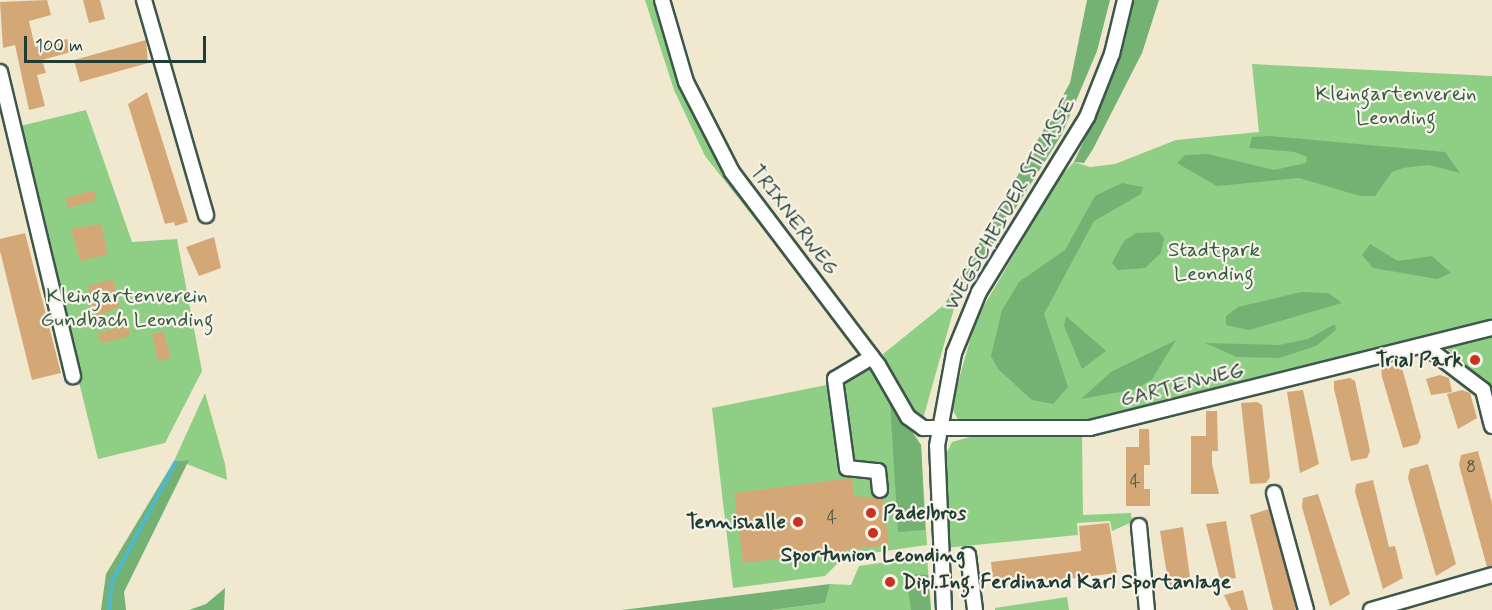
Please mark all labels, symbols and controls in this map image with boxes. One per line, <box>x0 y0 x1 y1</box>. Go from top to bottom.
scale bar <box>27 24 208 62</box>
text: 100 m <box>35 34 83 58</box>
park label: Kleingartenverein Leonding <box>1315 81 1477 131</box>
street label: WEGSCHEIDER STRASSE <box>938 92 1082 316</box>
street label: TRIXNERWEG <box>744 160 844 280</box>
park label: Stadtpark Leonding <box>1168 237 1260 287</box>
park label: Kleingartenverein Gundbach Leonding <box>40 283 214 333</box>
place label: Trial Park <box>1378 347 1463 373</box>
marker: Trial Park <box>1468 353 1482 367</box>
street label: GARTENWEG <box>1118 357 1246 413</box>
house number: 8 <box>1466 456 1476 478</box>
house number: 4 <box>1130 471 1140 493</box>
place label: Padelbros <box>883 500 966 526</box>
marker: Padelbros <box>864 506 878 520</box>
house number: 4 <box>827 507 837 529</box>
place label: Tennishalle <box>686 509 786 535</box>
marker: Tennishalle <box>791 515 805 529</box>
marker: Sportunion Leonding <box>866 526 880 540</box>
place label: Sportunion Leonding <box>782 542 964 568</box>
place label: Dipl.Ing. Ferdinand Karl Sportanlage <box>902 569 1231 595</box>
marker: Dipl.Ing. Ferdinand Karl Sportanlage <box>883 575 897 589</box>

